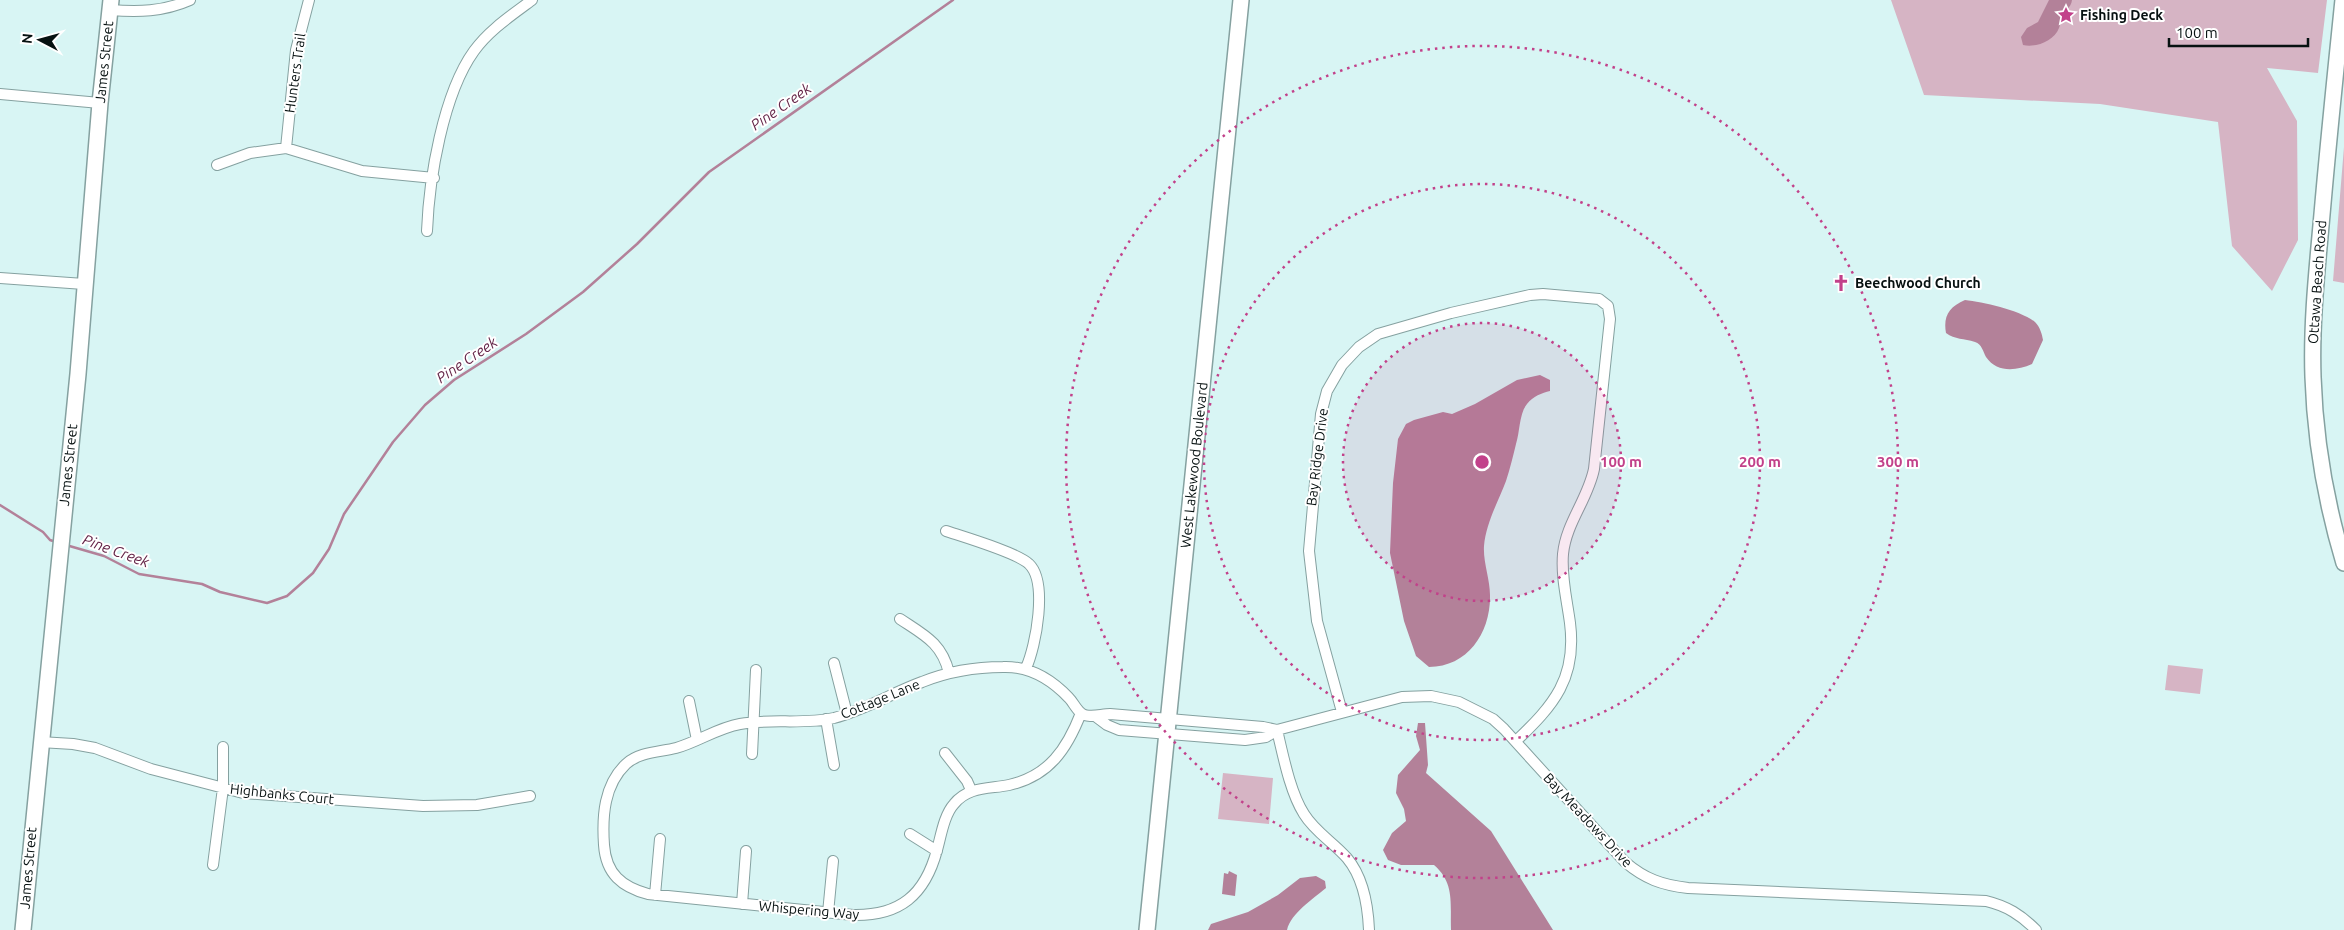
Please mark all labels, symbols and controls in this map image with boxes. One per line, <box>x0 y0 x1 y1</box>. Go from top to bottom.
place icon: Fishing Deck <box>2056 5 2076 25</box>
place label: Fishing Deck <box>2080 7 2163 23</box>
north arrow <box>15 15 65 65</box>
scale bar <box>2169 15 2308 47</box>
street label: James Street <box>92 20 116 104</box>
text: 100 m <box>2176 24 2218 41</box>
street label: Hunters Trail <box>281 32 309 114</box>
text: N <box>19 33 36 45</box>
water label: Pine Creek <box>747 79 814 134</box>
street label: Ottawa Beach Road <box>2305 220 2329 344</box>
church icon: Beechwood Church <box>1831 273 1851 293</box>
place label: Beechwood Church <box>1855 275 1981 291</box>
water label: Pine Creek <box>433 333 501 386</box>
street label: West Lakewood Boulevard <box>1177 381 1211 549</box>
street label: Bay Ridge Drive <box>1303 407 1331 507</box>
street label: James Street <box>56 423 80 507</box>
centre of rings <box>1473 453 1491 471</box>
text: 100 m <box>1600 453 1642 470</box>
text: 200 m <box>1739 453 1781 470</box>
text: 300 m <box>1877 453 1919 470</box>
water label: Pine Creek <box>80 531 152 571</box>
street label: Cottage Lane <box>838 676 922 722</box>
street label: Bay Meadows Drive <box>1540 770 1636 870</box>
street label: Highbanks Court <box>229 781 335 807</box>
street label: James Street <box>16 826 40 910</box>
street label: Whispering Way <box>758 898 860 922</box>

